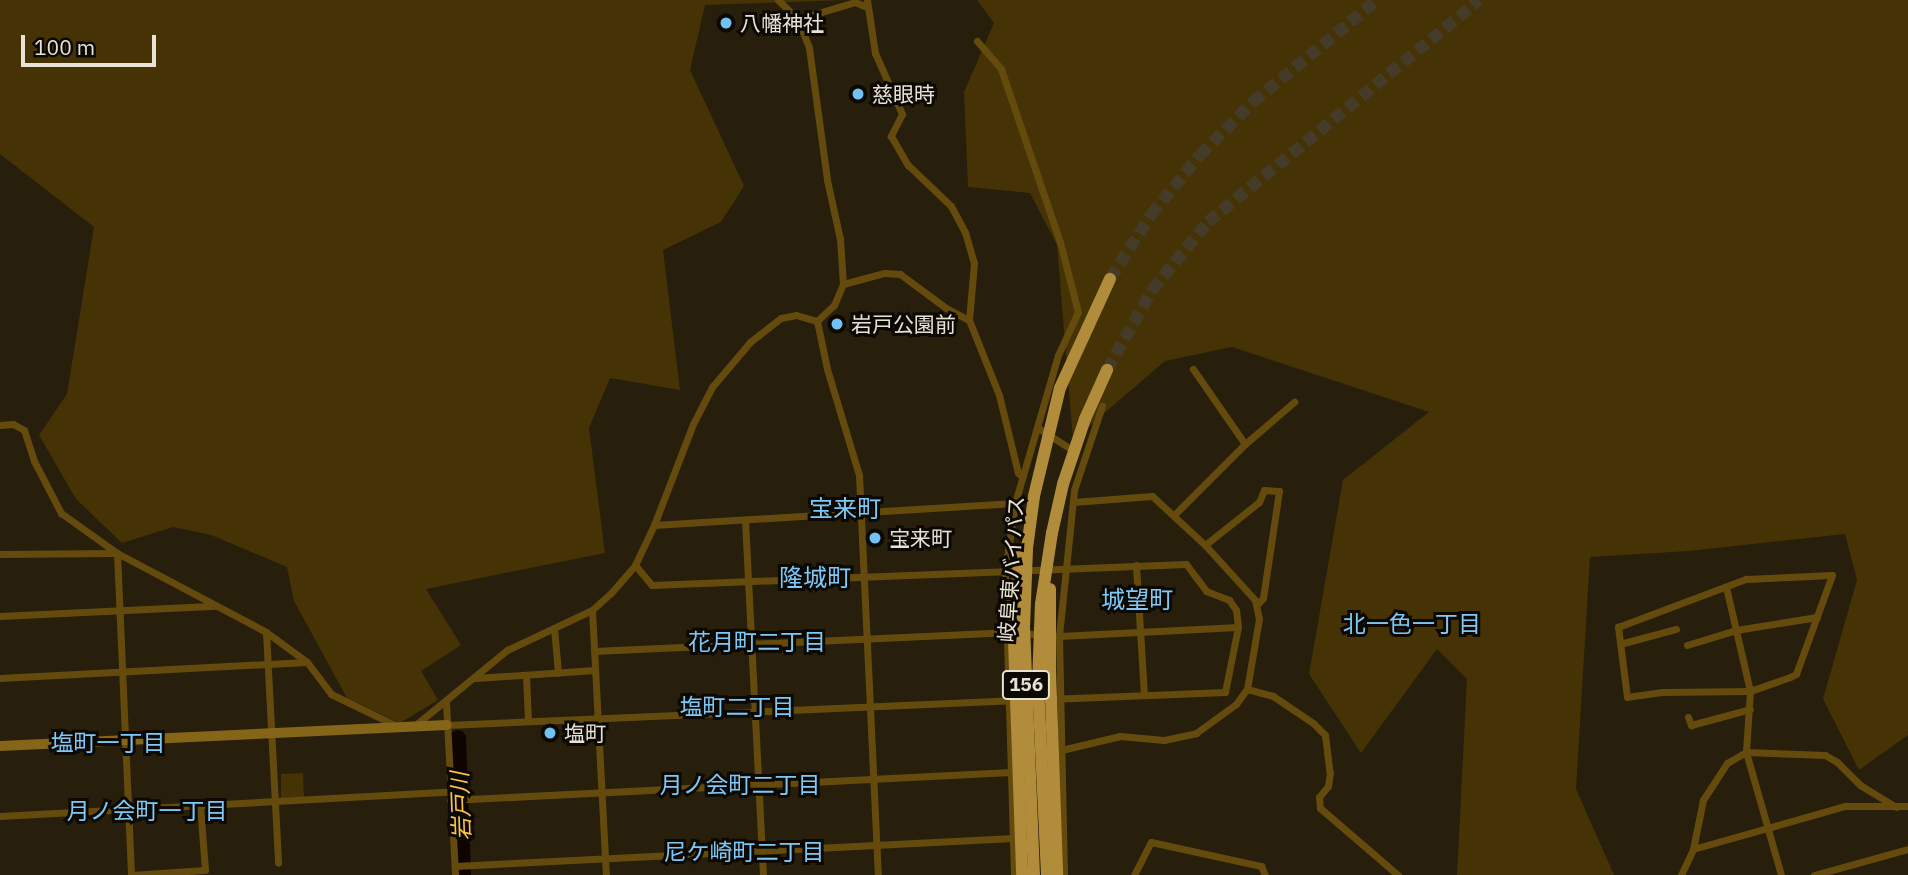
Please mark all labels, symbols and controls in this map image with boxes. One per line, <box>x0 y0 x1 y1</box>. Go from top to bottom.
place label: 八幡神社 <box>740 10 824 36</box>
marker: 八幡神社 <box>718 15 734 31</box>
scale bar <box>24 21 159 65</box>
text: 100 m <box>34 33 95 61</box>
place label: 慈眼時 <box>872 81 935 107</box>
marker: 慈眼時 <box>850 86 866 102</box>
place label: 岩戸公園前 <box>851 311 956 337</box>
marker: 岩戸公園前 <box>829 316 845 332</box>
district label: 宝来町 <box>809 495 881 523</box>
street label: 岐阜東バイパス <box>993 495 1029 643</box>
place label: 宝来町 <box>889 525 952 551</box>
marker: 宝来町 <box>867 530 883 546</box>
district label: 隆城町 <box>779 564 851 592</box>
district label: 城望町 <box>1101 586 1173 614</box>
district label: 北一色一丁目 <box>1343 609 1481 637</box>
district label: 花月町二丁目 <box>688 627 826 655</box>
road number: 156 <box>1002 670 1050 700</box>
district label: 塩町二丁目 <box>680 692 794 720</box>
place label: 塩町 <box>564 720 606 746</box>
marker: 塩町 <box>542 725 558 741</box>
district label: 塩町一丁目 <box>51 728 165 756</box>
district label: 月ノ会町二丁目 <box>660 770 820 798</box>
water label: 岩戸川 <box>445 771 475 841</box>
district label: 月ノ会町一丁目 <box>67 796 227 824</box>
district label: 尼ケ崎町二丁目 <box>664 837 824 865</box>

